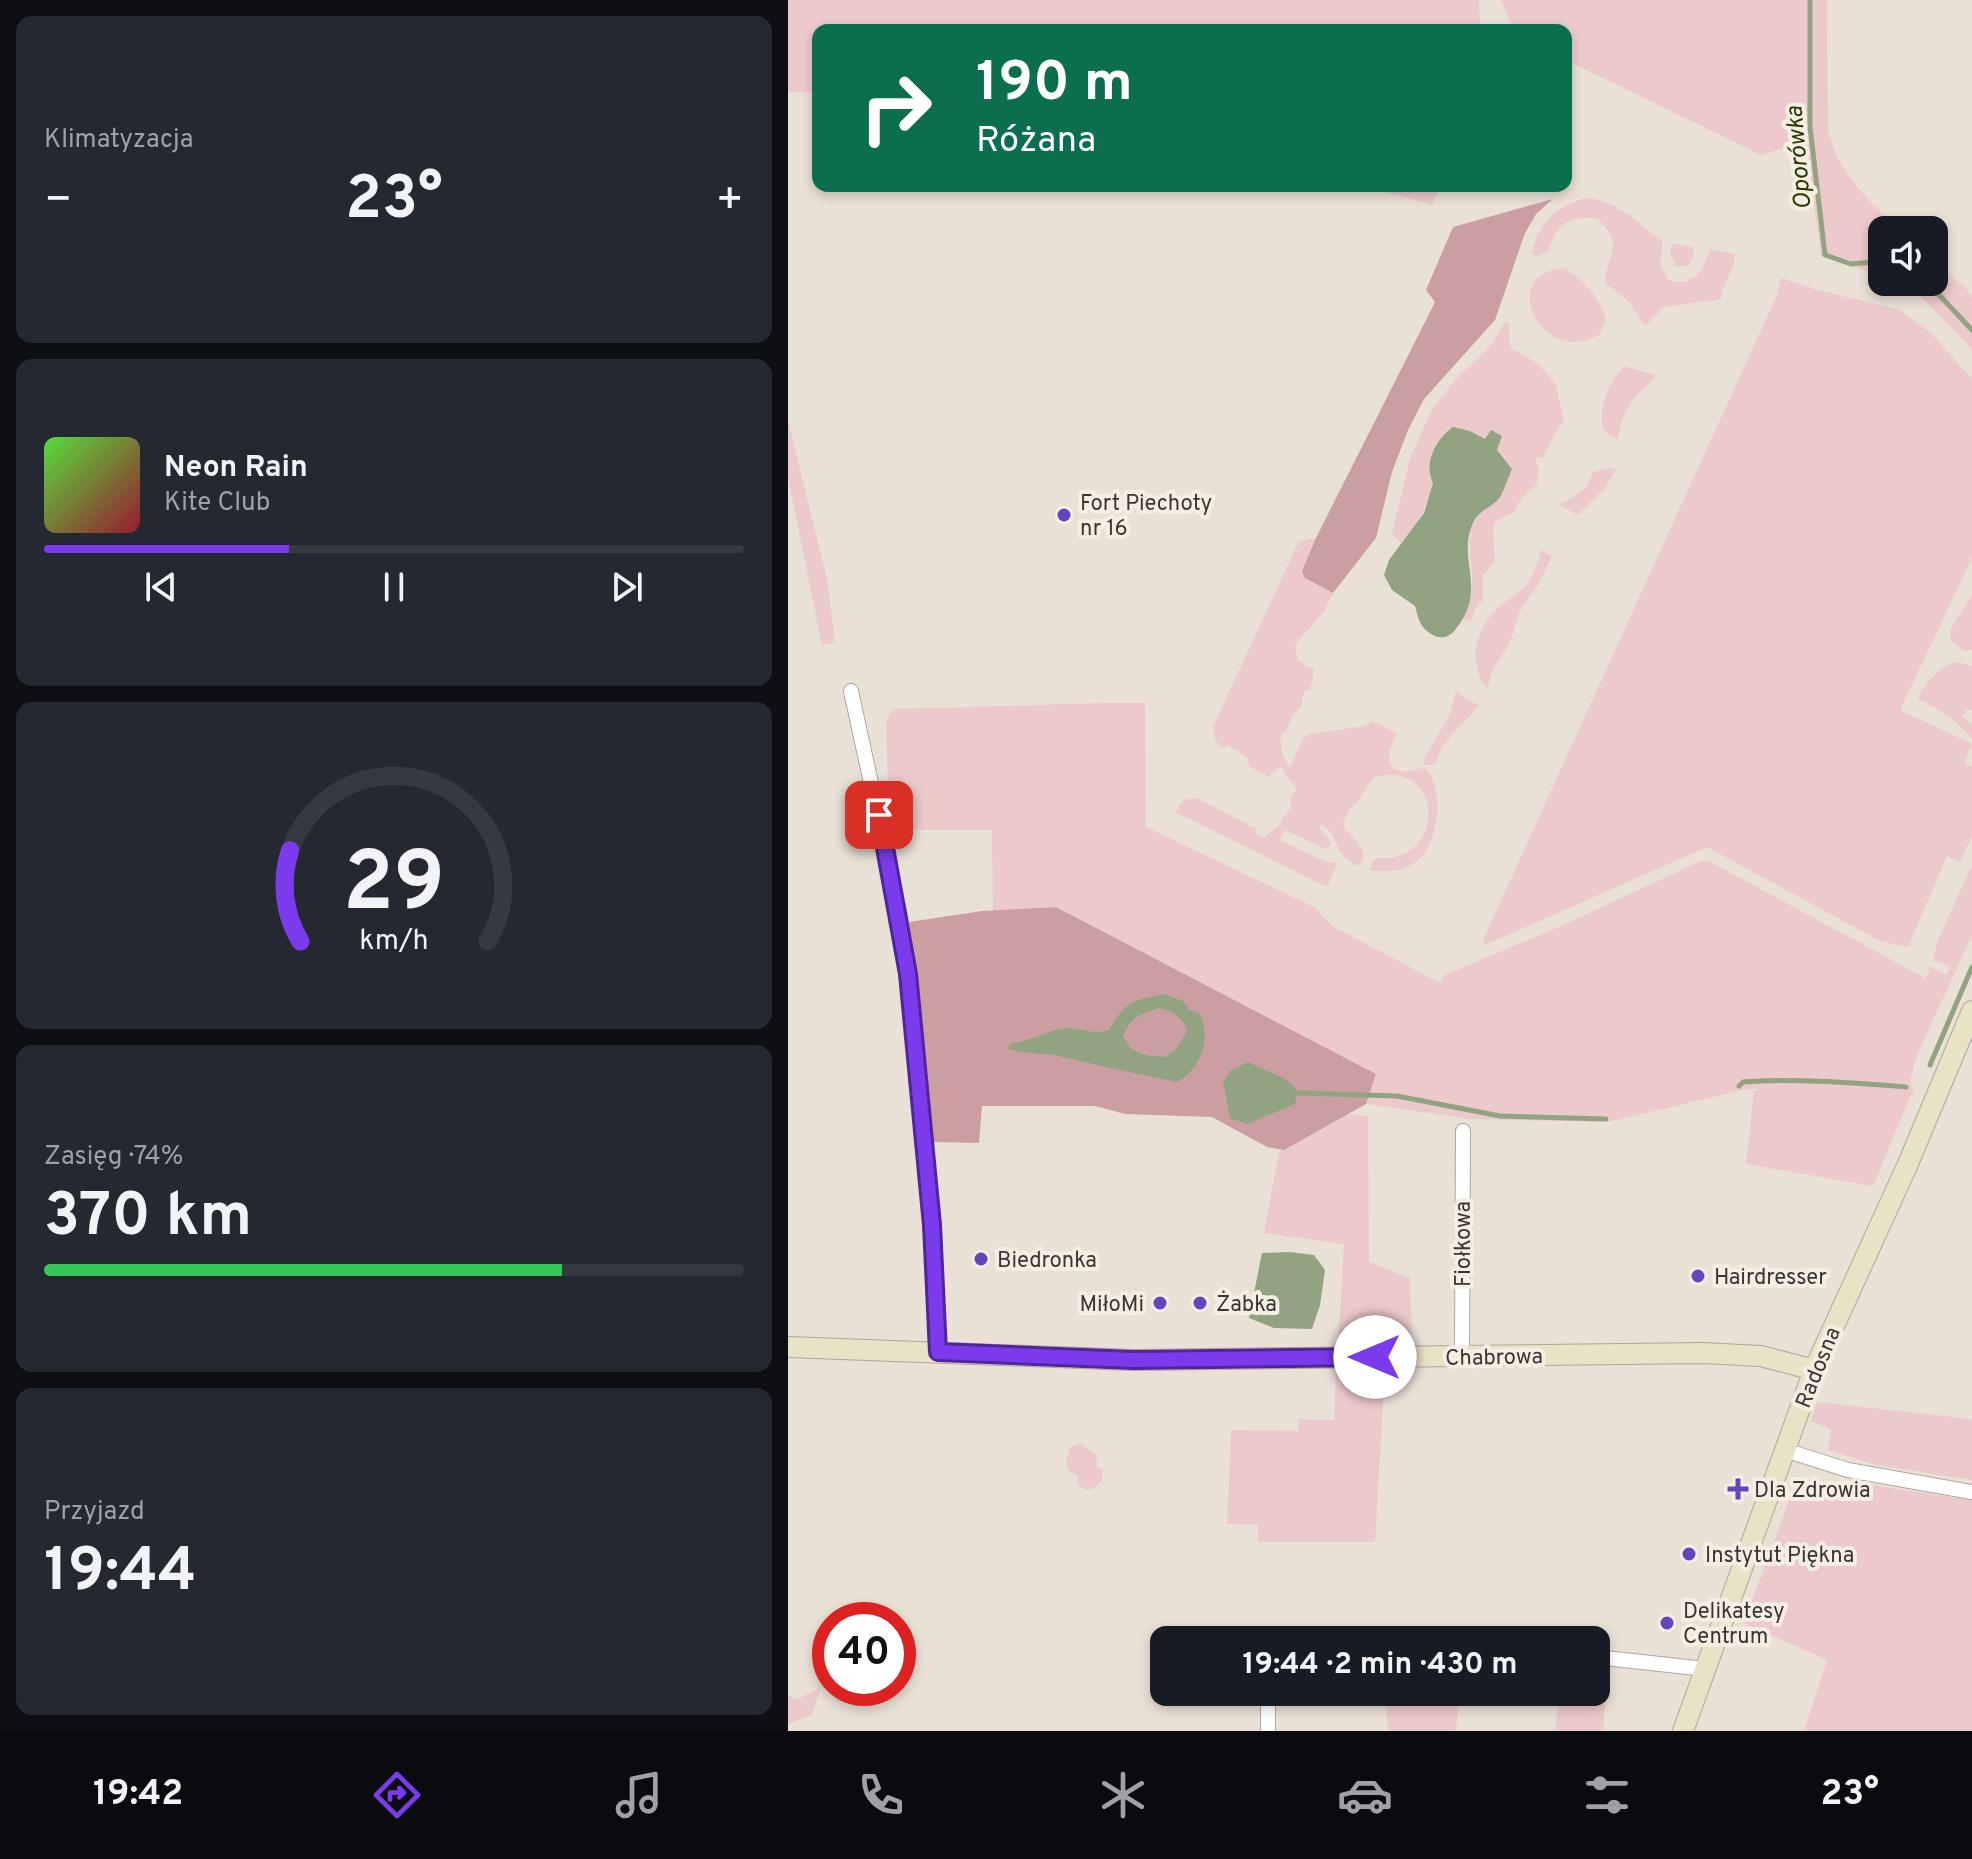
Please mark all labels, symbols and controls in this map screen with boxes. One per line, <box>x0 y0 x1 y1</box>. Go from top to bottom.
text: 190 m <box>976 50 1133 120</box>
icon: right <box>844 56 948 160</box>
water label: Oporówka <box>1780 104 1819 211</box>
text: Różana <box>976 119 1096 165</box>
text: Klimatyzacja <box>44 124 193 157</box>
text: 23° <box>345 164 443 240</box>
text: − <box>44 174 72 230</box>
text: + <box>716 174 744 230</box>
map controls <box>1868 216 1948 296</box>
button: sound <box>1868 216 1948 296</box>
text: Neon Rain <box>164 450 308 487</box>
text: Kite Club <box>164 487 270 520</box>
place label: Fort Piechoty nr 16 <box>1080 491 1212 543</box>
marker: Fort Piechoty nr 16 <box>1055 506 1073 524</box>
icon: previous <box>139 565 183 609</box>
icon: pause <box>372 565 416 609</box>
icon: next <box>605 565 649 609</box>
pin <box>845 781 913 849</box>
icon: arrive <box>857 793 901 837</box>
text: 29 <box>343 834 445 939</box>
text: km/h <box>359 924 429 960</box>
text: Zasięg · 74% <box>44 1141 183 1174</box>
text: 370 km <box>44 1181 252 1257</box>
street label: Fiołkowa <box>1451 1201 1478 1287</box>
place label: Biedronka <box>997 1248 1097 1275</box>
marker: Biedronka <box>972 1250 990 1268</box>
place label: Hairdresser <box>1714 1265 1827 1292</box>
marker: Hairdresser <box>1689 1267 1707 1285</box>
place label: Żabka <box>1216 1290 1277 1319</box>
place label: MiłoMi <box>1079 1292 1144 1319</box>
marker: MiłoMi <box>1151 1294 1169 1312</box>
marker: Żabka <box>1191 1294 1209 1312</box>
position arrow <box>1333 1315 1417 1399</box>
street label: Radosna <box>1791 1323 1848 1412</box>
street label: Chabrowa <box>1445 1344 1543 1373</box>
place label: Dla Zdrowia <box>1754 1478 1871 1505</box>
marker: Dla Zdrowia <box>1729 1480 1747 1498</box>
text: Przyjazd <box>44 1496 145 1529</box>
text: 19:44 <box>44 1536 197 1612</box>
place label: Instytut Piękna <box>1705 1543 1854 1570</box>
marker: Instytut Piękna <box>1680 1545 1698 1563</box>
place label: Delikatesy Centrum <box>1683 1599 1785 1651</box>
speed limit sign: 40 <box>812 1602 916 1706</box>
marker: Delikatesy Centrum <box>1658 1614 1676 1632</box>
text: 19:44 · 2 min · 430 m <box>1243 1647 1517 1684</box>
icon: directions <box>369 1767 425 1823</box>
icon: music <box>611 1767 667 1823</box>
icon: phone <box>853 1767 909 1823</box>
icon: climate <box>1095 1767 1151 1823</box>
icon: car <box>1337 1767 1393 1823</box>
icon: filters <box>1579 1767 1635 1823</box>
text: 19:42 <box>93 1772 183 1818</box>
text: 23° <box>1820 1772 1879 1818</box>

